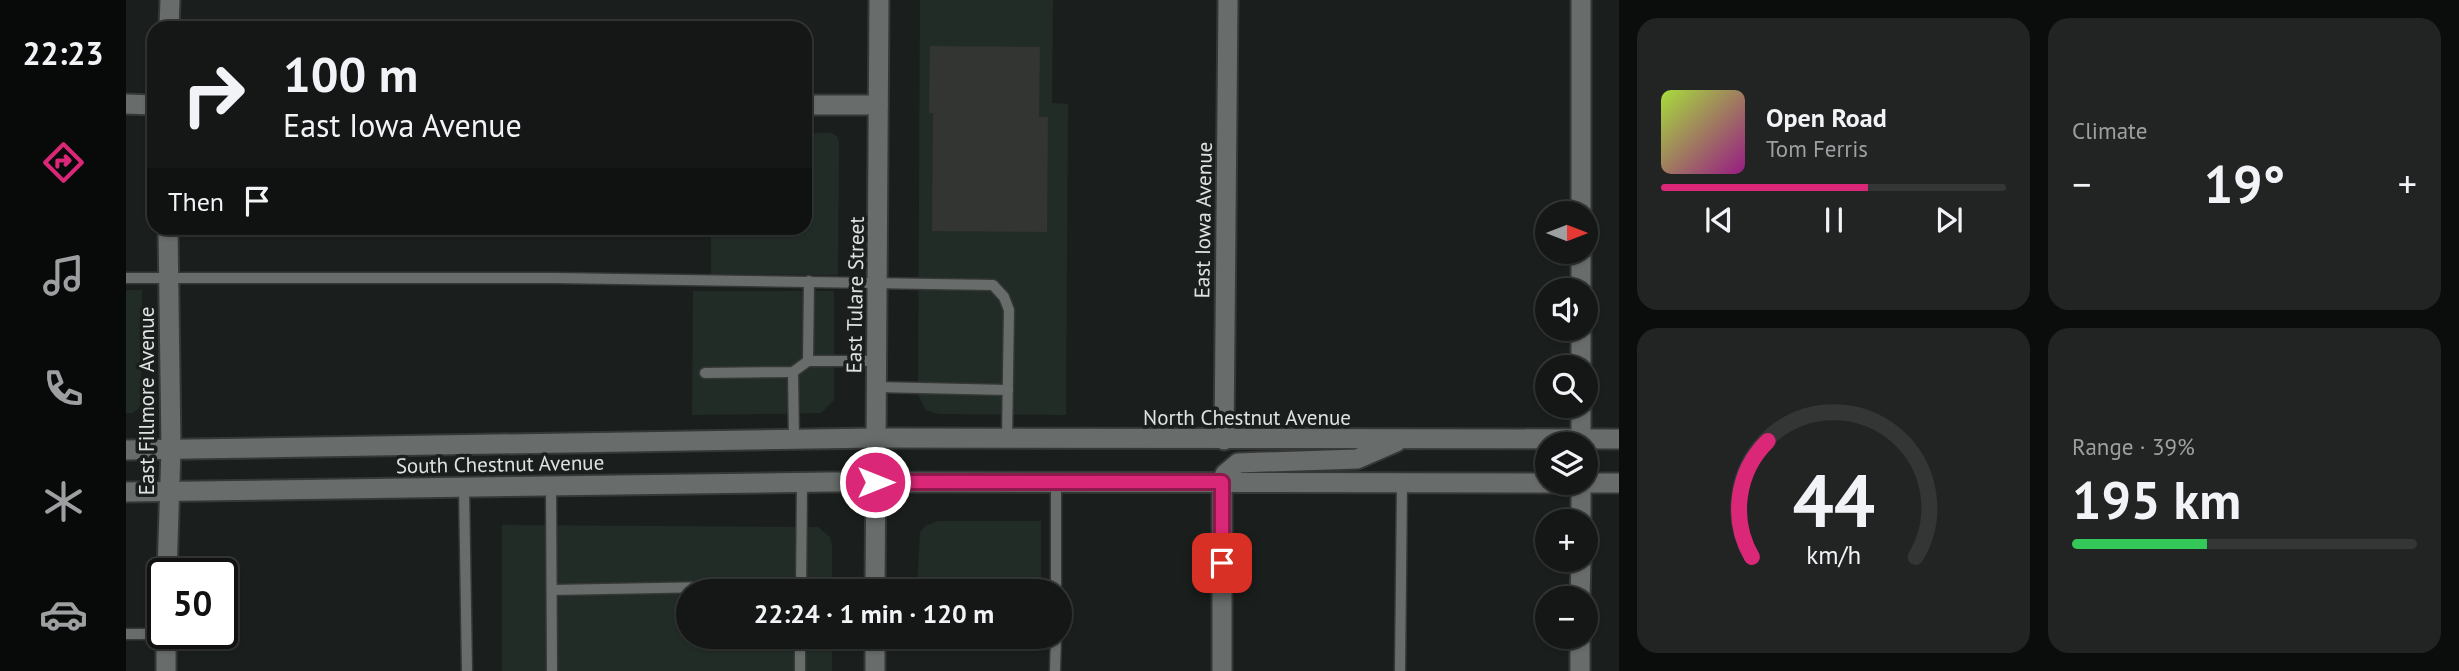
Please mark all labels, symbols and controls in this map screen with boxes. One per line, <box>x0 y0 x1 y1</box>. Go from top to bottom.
text: 22:23 <box>22 32 104 74</box>
text: 100 m <box>283 42 418 106</box>
icon: right <box>168 49 259 140</box>
text: Open Road <box>1766 101 1887 134</box>
text: East Iowa Avenue <box>283 104 522 146</box>
text: Climate <box>2072 116 2147 145</box>
text: Tom Ferris <box>1766 134 1868 163</box>
icon: directions <box>39 138 88 187</box>
street label: East Iowa Avenue <box>1188 141 1218 299</box>
text: 19° <box>2204 150 2285 217</box>
text: − <box>2072 159 2091 208</box>
text: + <box>2398 159 2417 208</box>
icon: arrive <box>238 182 276 220</box>
text: Then <box>168 185 224 218</box>
north arrow <box>1535 201 1598 264</box>
map controls <box>1535 201 1598 649</box>
icon: previous <box>1700 201 1738 239</box>
icon: pause <box>1815 201 1853 239</box>
icon: next <box>1930 201 1968 239</box>
street label: East Tulare Street <box>840 216 870 374</box>
icon: music <box>39 251 88 300</box>
button: sound <box>1535 278 1598 341</box>
street label: East Fillmore Avenue <box>133 307 160 495</box>
button: search <box>1535 355 1598 418</box>
icon: phone <box>39 364 88 413</box>
street label: North Chestnut Avenue <box>1143 404 1351 431</box>
button: layers <box>1535 432 1598 495</box>
text: Range · 39% <box>2072 432 2195 461</box>
position arrow <box>838 445 912 519</box>
street label: South Chestnut Avenue <box>396 449 604 479</box>
text: 44 <box>1792 453 1875 547</box>
text: 195 km <box>2072 466 2241 533</box>
icon: climate <box>39 477 88 526</box>
button: + <box>1535 509 1598 572</box>
pin <box>1192 533 1252 593</box>
text: km/h <box>1806 538 1861 570</box>
icon: arrive <box>1203 544 1241 582</box>
speed limit sign: 50 <box>147 558 238 649</box>
button: − <box>1535 586 1598 649</box>
icon: car <box>39 590 88 639</box>
text: 22:24 · 1 min · 120 m <box>754 597 994 630</box>

